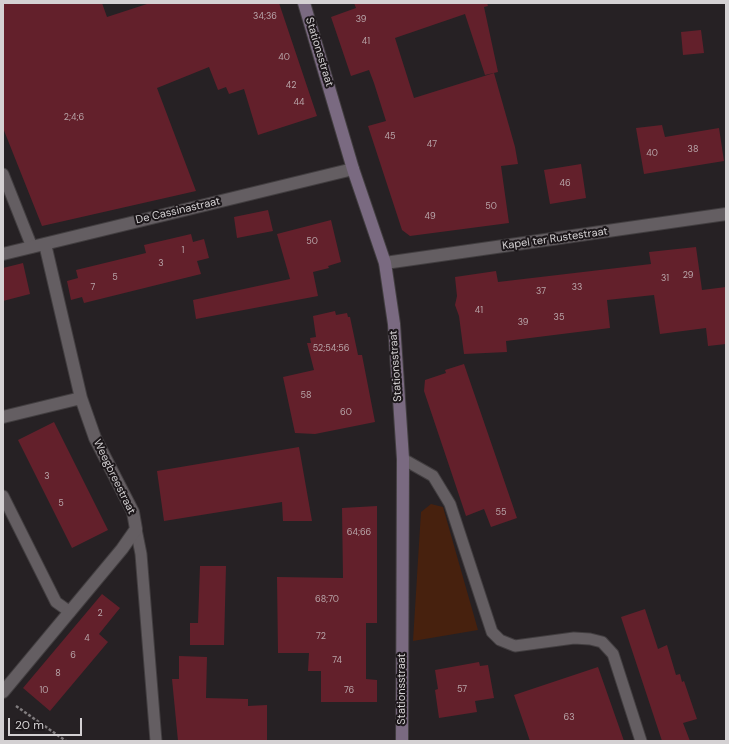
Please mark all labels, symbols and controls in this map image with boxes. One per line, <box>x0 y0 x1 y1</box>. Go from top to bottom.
house number: 34;36 <box>253 12 277 22</box>
house number: 39 <box>356 15 366 25</box>
street label: Stationsstraat <box>302 16 336 88</box>
house number: 41 <box>362 37 370 47</box>
house number: 40 <box>278 53 290 63</box>
house number: 42 <box>286 81 296 91</box>
house number: 44 <box>294 98 304 108</box>
house number: 2;4;6 <box>64 113 84 123</box>
house number: 45 <box>385 132 395 142</box>
house number: 47 <box>427 140 437 150</box>
house number: 38 <box>688 145 698 155</box>
house number: 40 <box>646 149 658 159</box>
house number: 46 <box>559 179 571 189</box>
street label: De Cassinastraat <box>134 195 222 227</box>
house number: 50 <box>485 202 497 212</box>
house number: 49 <box>424 212 436 222</box>
street label: Kapel ter Rustestraat <box>501 225 609 253</box>
house number: 50 <box>306 237 318 247</box>
house number: 1 <box>182 246 184 256</box>
house number: 3 <box>158 259 164 269</box>
house number: 29 <box>683 271 693 281</box>
house number: 5 <box>112 273 118 283</box>
house number: 31 <box>661 274 669 284</box>
house number: 7 <box>91 283 95 293</box>
house number: 33 <box>572 283 582 293</box>
house number: 37 <box>536 287 546 297</box>
house number: 41 <box>475 306 483 316</box>
house number: 35 <box>554 313 564 323</box>
house number: 39 <box>518 318 528 328</box>
street label: Stationsstraat <box>387 330 405 402</box>
house number: 52;54;56 <box>313 344 349 354</box>
house number: 58 <box>301 391 311 401</box>
house number: 60 <box>340 408 352 418</box>
street label: Weegbreestraat <box>90 437 138 517</box>
house number: 3 <box>44 472 50 482</box>
house number: 5 <box>58 499 64 509</box>
house number: 55 <box>496 508 506 518</box>
house number: 64;66 <box>347 528 371 538</box>
house number: 68;70 <box>315 595 339 605</box>
house number: 2 <box>97 609 103 619</box>
house number: 72 <box>316 632 326 642</box>
house number: 4 <box>84 634 90 644</box>
house number: 6 <box>70 651 76 661</box>
street label: Stationsstraat <box>395 653 409 725</box>
house number: 74 <box>332 656 342 666</box>
house number: 8 <box>55 669 61 679</box>
house number: 57 <box>457 685 467 695</box>
house number: 10 <box>40 686 48 696</box>
house number: 76 <box>344 686 354 696</box>
scale bar <box>10 710 84 736</box>
house number: 63 <box>564 713 574 723</box>
text: 20 m <box>15 717 44 733</box>

